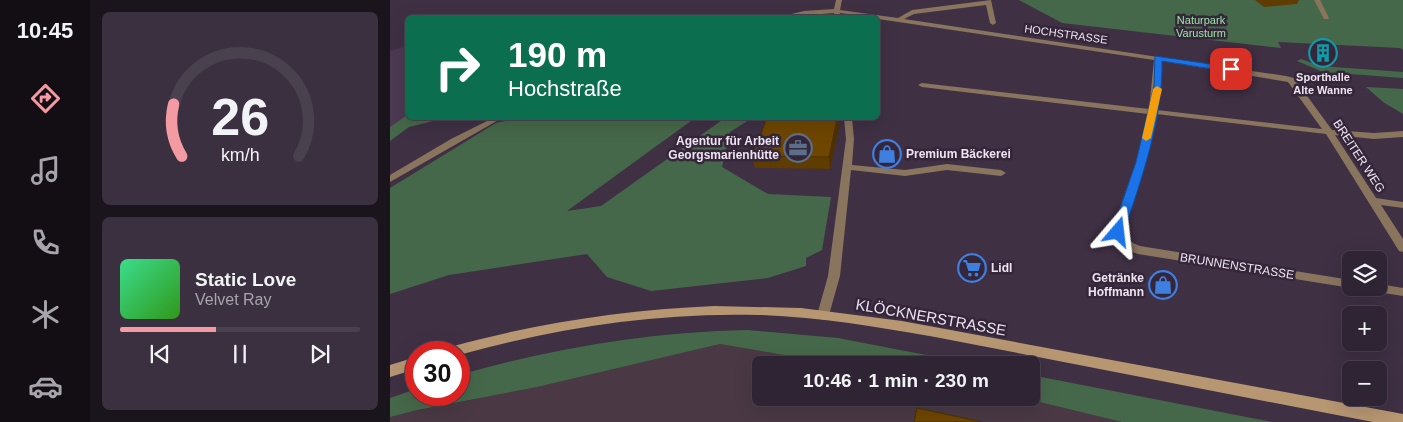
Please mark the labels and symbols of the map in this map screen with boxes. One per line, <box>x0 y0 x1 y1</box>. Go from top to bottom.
park label: Naturpark Varusturm <box>1176 14 1226 39</box>
street label: HOCHSTRASSE <box>1024 22 1108 46</box>
building icon: Sporthalle Alte Wanne <box>1308 38 1338 68</box>
pin <box>1210 48 1252 90</box>
place label: Sporthalle Alte Wanne <box>1293 71 1353 96</box>
street label: BREITER WEG <box>1330 117 1388 195</box>
office icon: Agentur für Arbeit Georgsmarienhütte <box>783 133 813 163</box>
place label: Agentur für Arbeit Georgsmarienhütte <box>668 134 779 162</box>
shop icon: Premium Bäckerei <box>872 139 902 169</box>
place label: Premium Bäckerei <box>906 147 1011 161</box>
position arrow <box>1091 205 1143 257</box>
street label: BRUNNENSTRASSE <box>1179 250 1295 282</box>
supermarket icon: Lidl <box>957 253 987 283</box>
place label: Lidl <box>991 261 1012 275</box>
shop icon: Getränke Hoffmann <box>1148 270 1178 300</box>
place label: Getränke Hoffmann <box>1088 271 1144 299</box>
street label: KLÖCKNERSTRASSE <box>854 295 1008 339</box>
speed limit sign: 30 <box>405 341 470 406</box>

